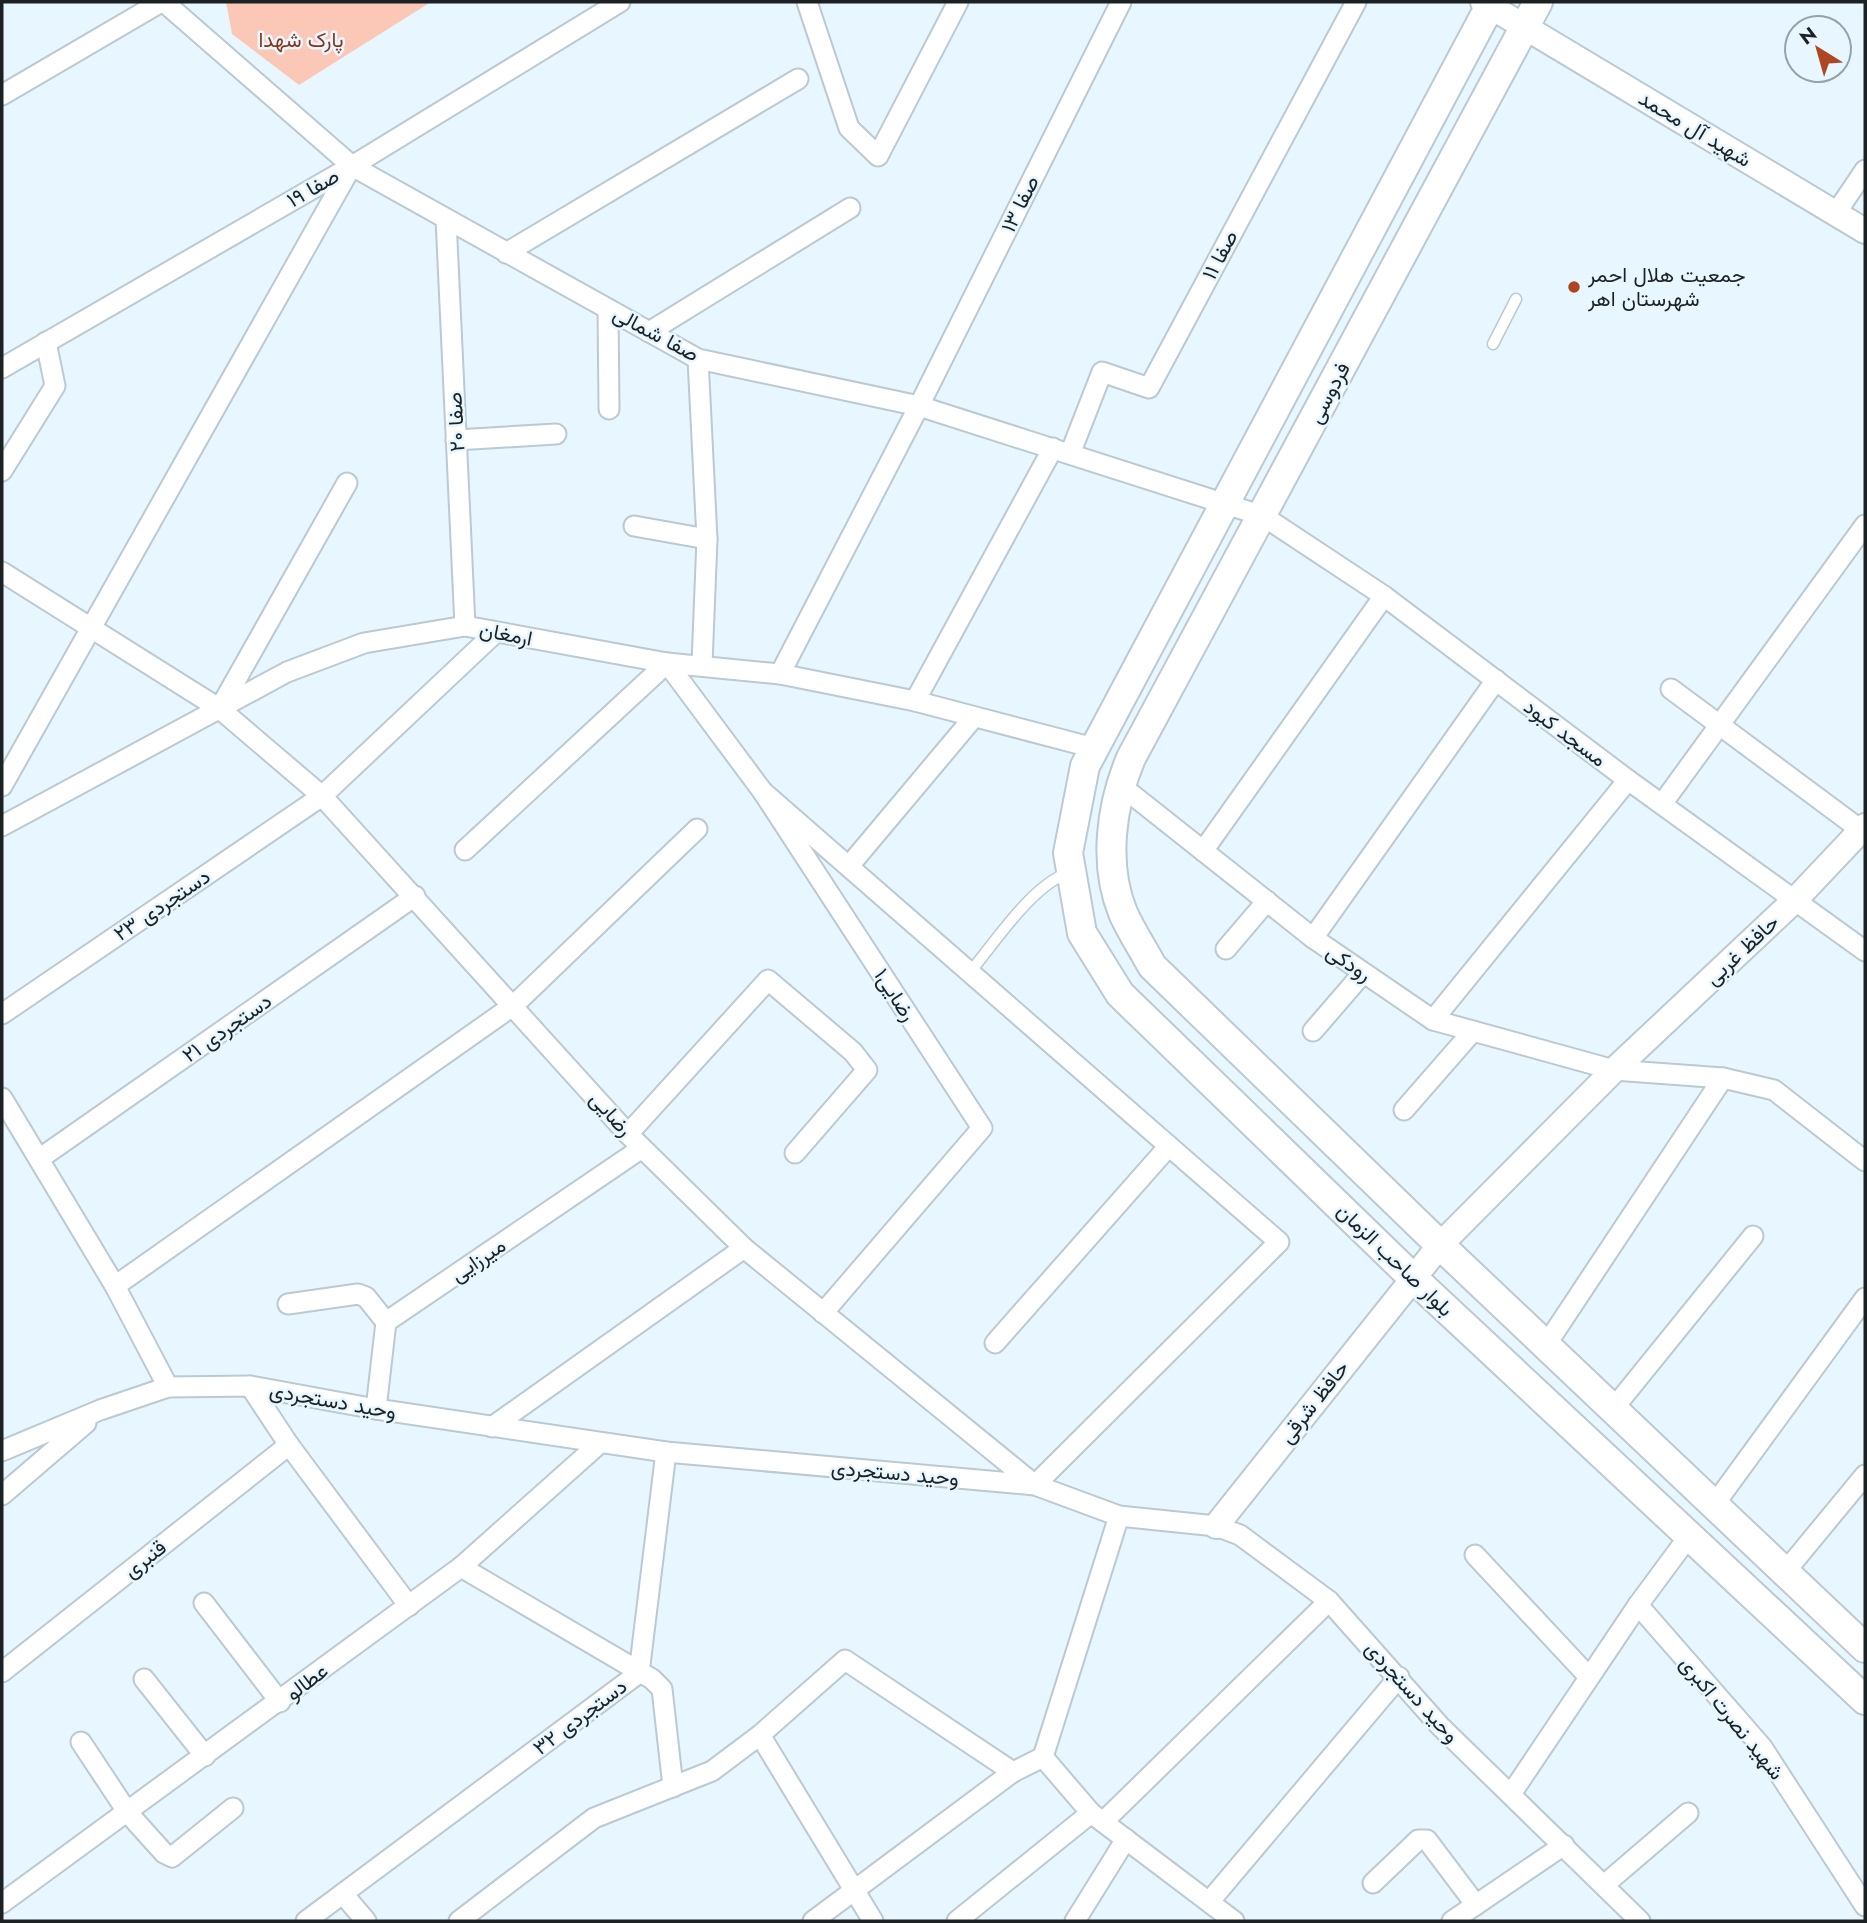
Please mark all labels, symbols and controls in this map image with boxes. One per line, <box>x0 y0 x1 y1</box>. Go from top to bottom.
north arrow <box>1783 14 1853 84</box>
text: N <box>1794 20 1822 51</box>
park label: پارک شهدا <box>258 25 344 55</box>
street label: شهید آل محمد <box>1633 83 1757 175</box>
street label: صفا ۱۹ <box>281 161 345 215</box>
street label: صفا ۱۳ <box>993 171 1047 237</box>
street label: صفا ۱۱ <box>1195 225 1245 285</box>
place label: جمعیت هلال احمر شهرستان اهر <box>1587 260 1746 314</box>
marker: جمعیت هلال احمر شهرستان اهر <box>1566 279 1582 295</box>
street label: صفا شمالی <box>608 299 704 369</box>
street label: فردوسی <box>1300 357 1358 429</box>
street label: صفا ۲۰ <box>439 391 473 453</box>
street label: ارمغان <box>477 614 535 654</box>
street label: مسجد کبود <box>1517 692 1613 774</box>
street label: دستجردی ۲۳ <box>108 862 216 948</box>
street label: حافظ غربی <box>1698 908 1786 992</box>
street label: رودکی <box>1320 937 1378 989</box>
street label: رضایی۱ <box>867 963 923 1027</box>
street label: دستجردی ۲۱ <box>176 986 278 1070</box>
street label: رضایی <box>583 1085 639 1143</box>
street label: بلوار صاحب الزمان <box>1330 1196 1460 1324</box>
street label: میرزایی <box>444 1231 512 1289</box>
street label: حافظ شرقی <box>1272 1354 1356 1450</box>
street label: وحید دستجردی <box>267 1375 399 1427</box>
street label: وحید دستجردی <box>830 1452 960 1494</box>
street label: قنبری <box>117 1533 173 1585</box>
street label: وحید دستجردی <box>1358 1634 1466 1750</box>
street label: شهید نصرت اکبری <box>1673 1650 1791 1786</box>
street label: عطالو <box>280 1656 334 1708</box>
street label: دستجردی ۳۲ <box>527 1672 633 1762</box>

